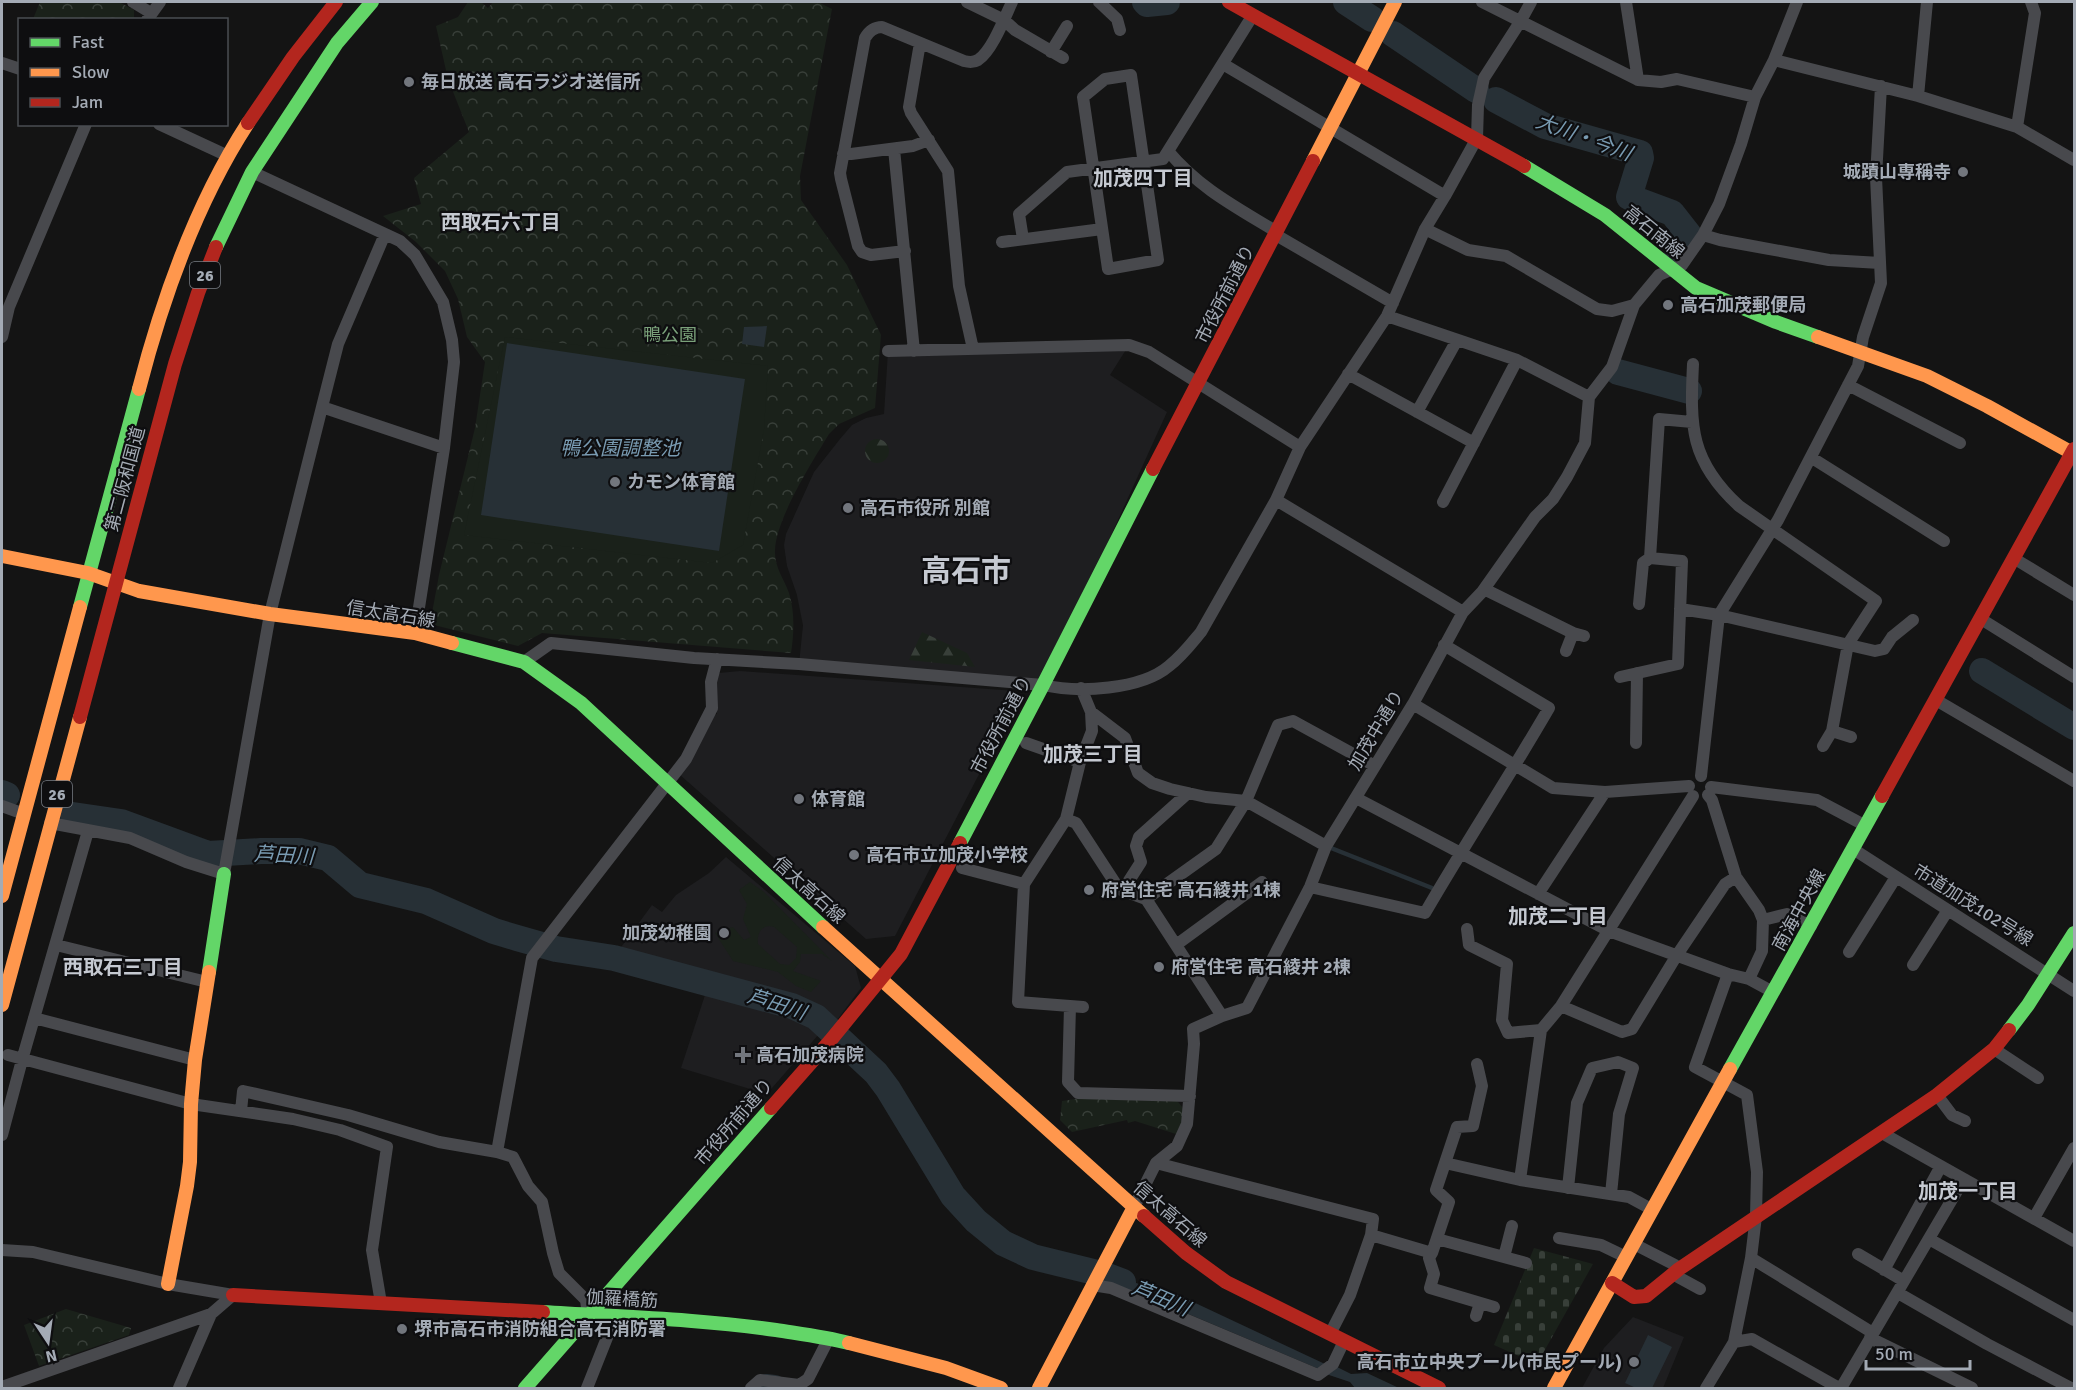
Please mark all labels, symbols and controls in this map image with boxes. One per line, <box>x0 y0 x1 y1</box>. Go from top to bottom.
legend <box>18 18 228 126</box>
text: Fast <box>72 31 104 53</box>
text: Slow <box>72 61 109 83</box>
place label: 毎日放送 高石ラジオ送信所 <box>421 71 641 93</box>
marker: 毎日放送 高石ラジオ送信所 <box>402 75 416 89</box>
text: Jam <box>72 91 103 113</box>
water label: 大川・今川 <box>1533 109 1637 167</box>
place label: 城蹟山専稱寺 <box>1843 161 1951 183</box>
marker: 城蹟山専稱寺 <box>1956 165 1970 179</box>
district label: 加茂四丁目 <box>1093 166 1193 191</box>
street label: 高石南線 <box>1619 201 1689 263</box>
district label: 西取石六丁目 <box>441 210 561 235</box>
street label: 市役所前通り <box>1191 241 1259 347</box>
road number: 26 <box>190 262 220 288</box>
place label: 高石加茂郵便局 <box>1680 294 1806 316</box>
marker: 高石加茂郵便局 <box>1661 298 1675 312</box>
park label: 鴨公園 <box>643 324 697 346</box>
street label: 第二阪和国道 <box>100 424 150 534</box>
water label: 鴨公園調整池 <box>560 436 682 461</box>
place label: カモン体育館 <box>627 471 735 493</box>
marker: カモン体育館 <box>608 475 622 489</box>
place label: 高石市役所 別館 <box>860 497 990 519</box>
marker: 高石市役所 別館 <box>841 501 855 515</box>
district label: 高石市 <box>921 553 1011 590</box>
street label: 信太高石線 <box>345 596 437 632</box>
street label: 市役所前通り <box>966 672 1036 778</box>
street label: 加茂中通り <box>1343 686 1409 774</box>
district label: 加茂三丁目 <box>1043 742 1143 767</box>
road number: 26 <box>42 781 72 807</box>
place label: 体育館 <box>811 788 865 810</box>
marker: 体育館 <box>792 792 806 806</box>
water label: 芦田川 <box>253 841 317 870</box>
place label: 高石市立加茂小学校 <box>866 844 1028 866</box>
marker: 高石市立加茂小学校 <box>847 848 861 862</box>
street label: 信太高石線 <box>768 852 850 928</box>
street label: 市道加茂102号線 <box>1909 859 2037 951</box>
street label: 南海中央線 <box>1768 865 1830 955</box>
place label: 府営住宅 高石綾井 1棟 <box>1101 879 1281 901</box>
marker: 府営住宅 高石綾井 1棟 <box>1082 883 1096 897</box>
district label: 加茂二丁目 <box>1508 904 1608 929</box>
place label: 加茂幼稚園 <box>622 922 712 944</box>
marker: 加茂幼稚園 <box>717 926 731 940</box>
district label: 西取石三丁目 <box>63 955 183 980</box>
place label: 府営住宅 高石綾井 2棟 <box>1171 956 1351 978</box>
marker: 府営住宅 高石綾井 2棟 <box>1152 960 1166 974</box>
water label: 芦田川 <box>744 983 811 1026</box>
place label: 高石加茂病院 <box>756 1044 864 1066</box>
marker: 高石加茂病院 <box>734 1046 752 1064</box>
street label: 市役所前通り <box>690 1074 778 1170</box>
street label: 信太高石線 <box>1129 1176 1211 1252</box>
district label: 加茂一丁目 <box>1918 1179 2018 1204</box>
water label: 芦田川 <box>1128 1275 1195 1322</box>
street label: 伽羅橋筋 <box>585 1286 659 1312</box>
north arrow <box>18 1312 78 1372</box>
place label: 堺市高石市消防組合高石消防署 <box>414 1318 666 1340</box>
marker: 堺市高石市消防組合高石消防署 <box>395 1322 409 1336</box>
scale bar <box>1866 1333 1970 1371</box>
text: 50 m <box>1875 1343 1913 1365</box>
text: N <box>43 1345 59 1367</box>
place label: 高石市立中央プール(市民プール) <box>1357 1351 1622 1373</box>
marker: 高石市立中央プール(市民プール) <box>1627 1355 1641 1369</box>

